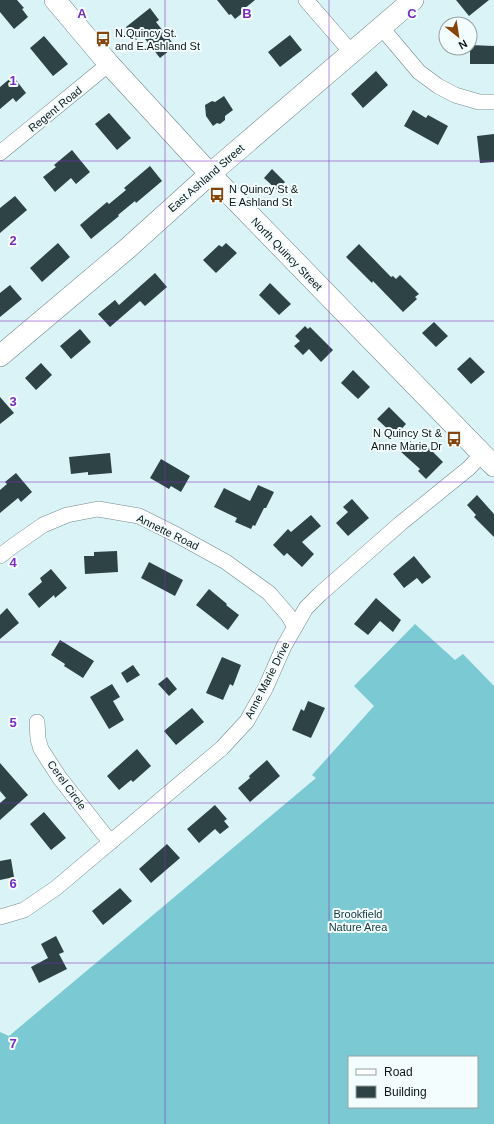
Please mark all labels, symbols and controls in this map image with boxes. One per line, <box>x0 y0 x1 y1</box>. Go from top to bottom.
text: A <box>77 6 87 21</box>
text: B <box>242 6 252 21</box>
text: C <box>407 6 417 21</box>
north arrow <box>438 16 478 56</box>
place label: N.Quincy St. and E.Ashland St <box>115 27 200 52</box>
bus stop icon: N.Quincy St. and E.Ashland St <box>94 30 112 48</box>
text: N <box>457 37 469 52</box>
text: 1 <box>9 73 17 88</box>
street label: Regent Road <box>26 84 84 134</box>
street label: East Ashland Street <box>166 142 246 214</box>
place label: N Quincy St & E Ashland St <box>229 183 299 208</box>
bus stop icon: N Quincy St & E Ashland St <box>208 186 226 204</box>
street label: North Quincy Street <box>249 215 325 293</box>
text: 2 <box>9 233 17 248</box>
text: 3 <box>9 394 17 409</box>
place label: N Quincy St & Anne Marie Dr <box>371 427 443 452</box>
bus stop icon: N Quincy St & Anne Marie Dr <box>445 430 463 448</box>
street label: Annette Road <box>135 512 201 552</box>
text: 4 <box>9 555 17 570</box>
street label: Anne Marie Drive <box>242 639 292 721</box>
text: 5 <box>9 715 17 730</box>
street label: Cerel Circle <box>45 758 89 812</box>
text: 6 <box>9 876 17 891</box>
park label: Brookfield Nature Area <box>329 908 388 933</box>
text: 7 <box>9 1036 17 1051</box>
legend <box>348 1056 478 1108</box>
text: Road <box>384 1065 413 1079</box>
text: Building <box>384 1085 427 1099</box>

